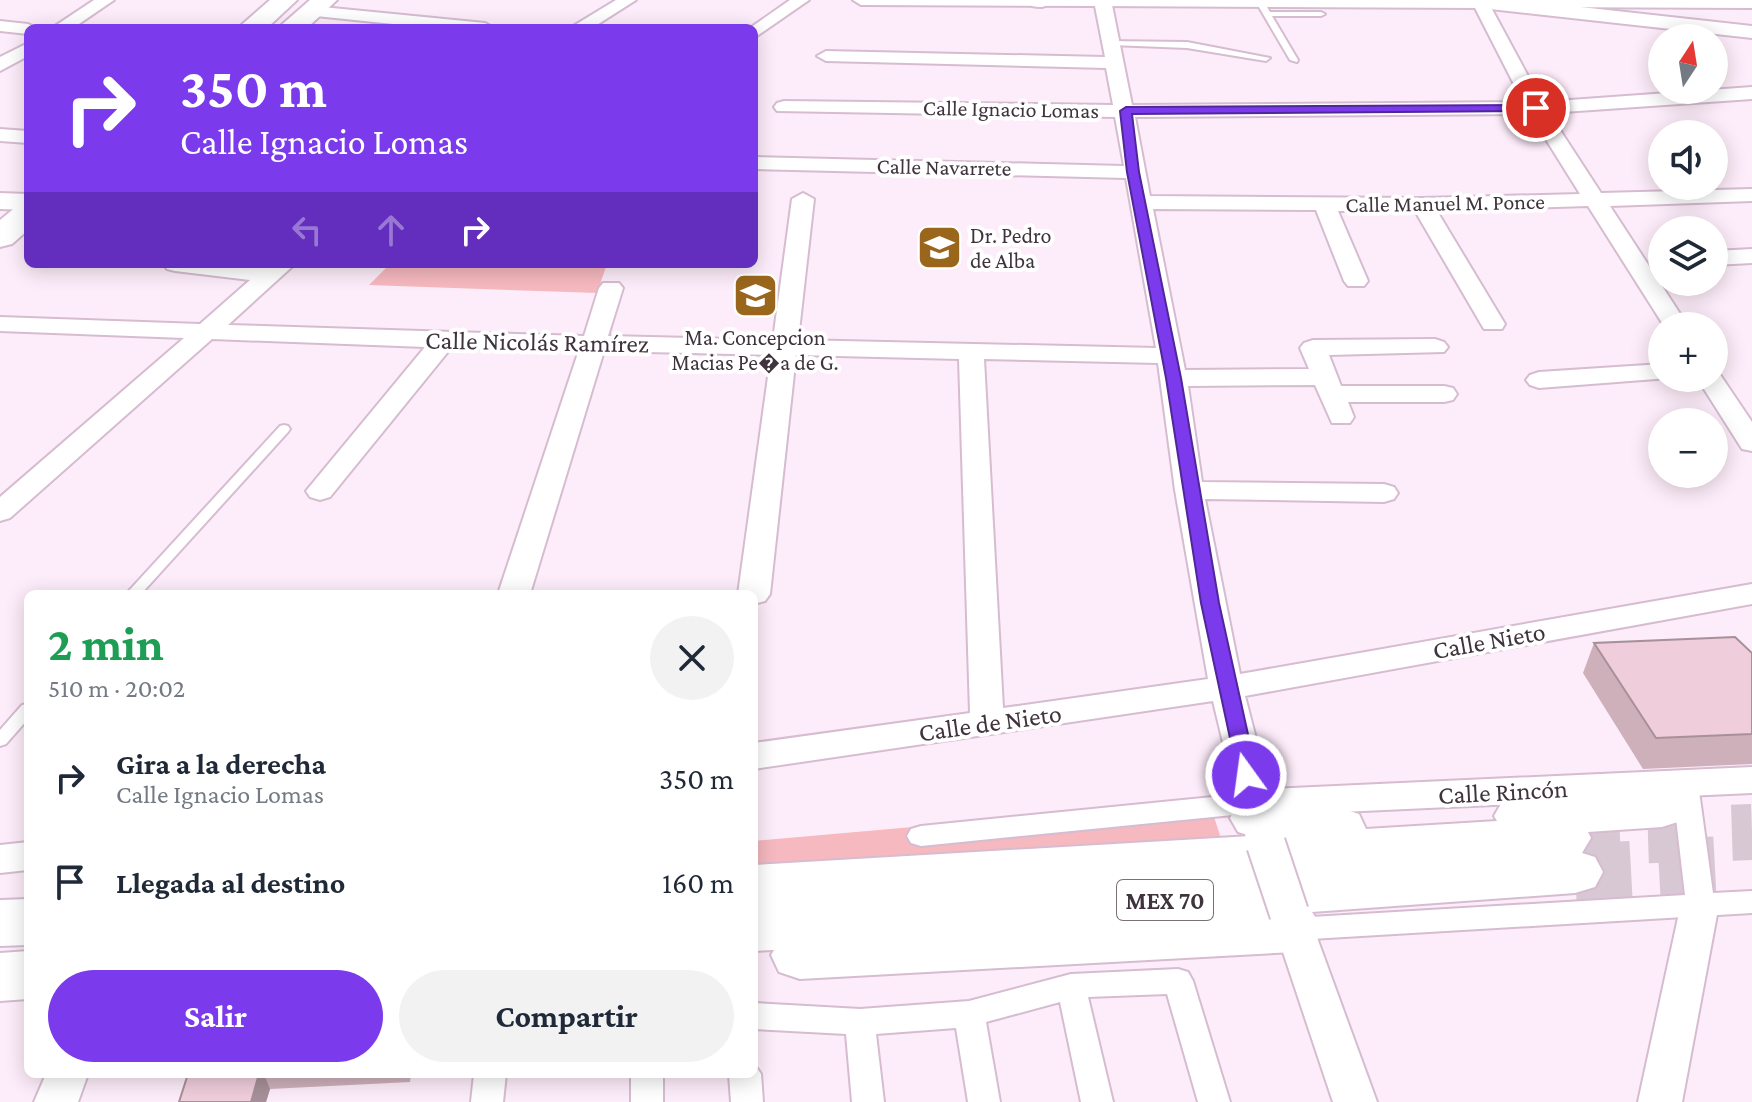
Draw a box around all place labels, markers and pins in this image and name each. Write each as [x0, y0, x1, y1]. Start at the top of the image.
pin [1502, 74, 1570, 142]
place label: Dr. Pedro de Alba [970, 223, 1051, 273]
school or university icon: Dr. Pedro de Alba [915, 224, 963, 272]
school or university icon: Ma. Concepcion Macias Pe�a de G. [731, 272, 779, 320]
place label: Ma. Concepcion Macias Pe�a de G. [671, 325, 839, 375]

